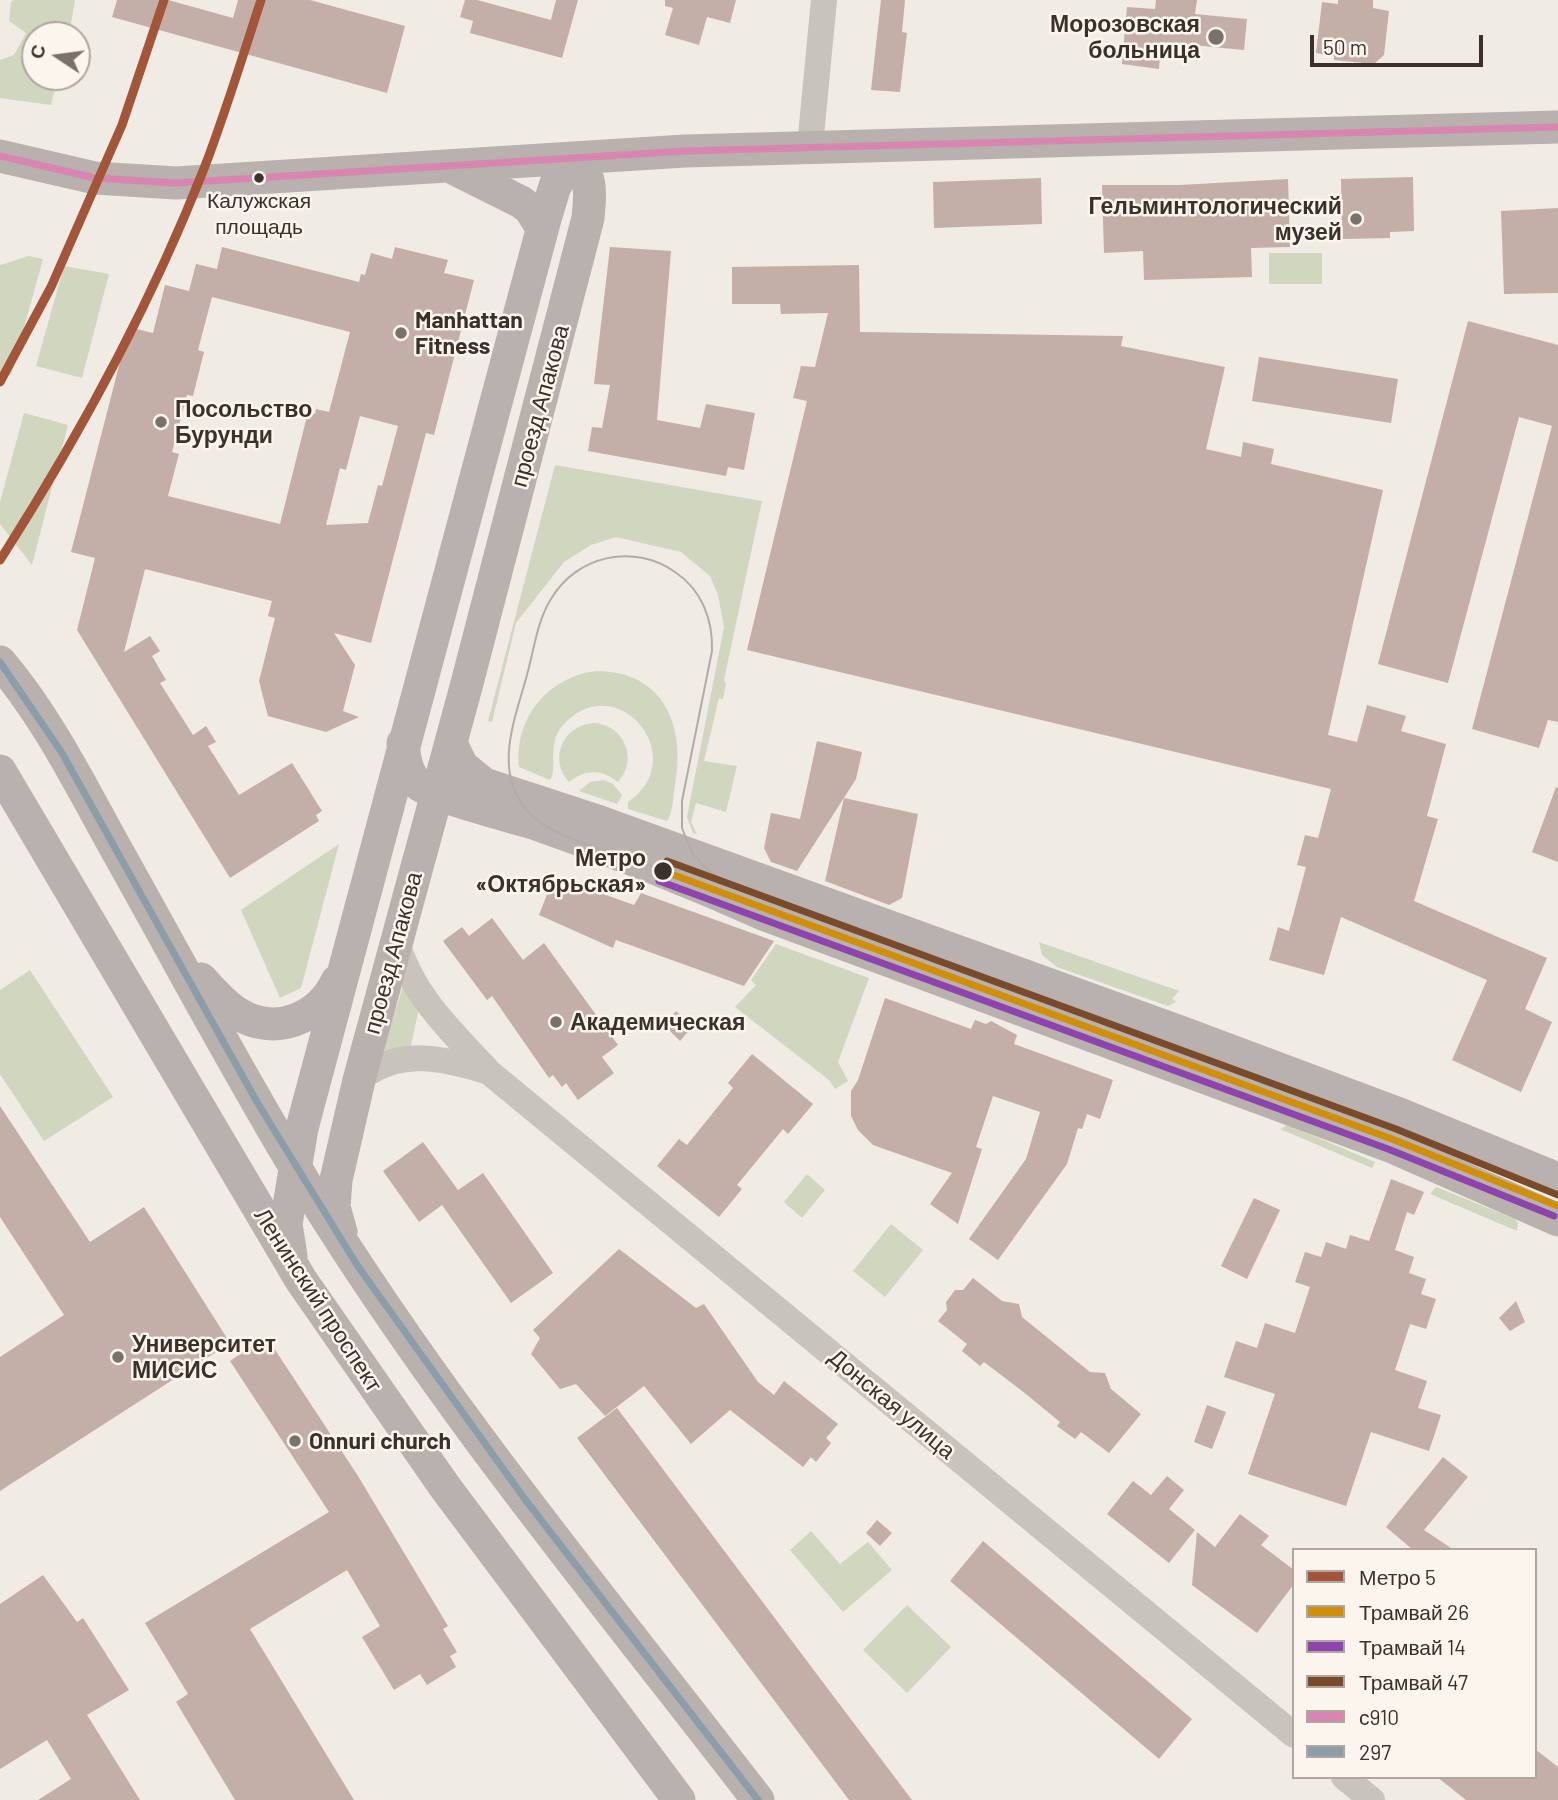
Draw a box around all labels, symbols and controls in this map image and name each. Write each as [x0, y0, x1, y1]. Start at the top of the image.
place label: Морозовская больница [1050, 10, 1200, 64]
north arrow [21, 21, 91, 91]
scale bar [1313, 21, 1486, 65]
marker: Морозовская больница [1206, 27, 1226, 47]
text: 50 m [1323, 34, 1367, 59]
text: С [24, 42, 50, 61]
marker: Калужская площадь [252, 171, 266, 185]
place label: Калужская площадь [207, 188, 311, 238]
place label: Гельминтологический музей [1089, 192, 1342, 246]
marker: Гельминтологический музей [1348, 211, 1364, 227]
place label: Manhattan Fitness [415, 306, 523, 360]
street label: проезд Апакова [505, 322, 575, 490]
marker: Manhattan Fitness [393, 325, 409, 341]
place label: Посольство Бурунди [175, 395, 312, 449]
marker: Посольство Бурунди [153, 414, 169, 430]
place label: Метро «Октябрьская» [476, 844, 646, 898]
marker: Метро «Октябрьская» [652, 860, 674, 882]
street label: проезд Апакова [358, 869, 428, 1037]
place label: Академическая [570, 1008, 746, 1036]
marker: Академическая [548, 1014, 564, 1030]
street label: Ленинский проспект [248, 1203, 388, 1397]
place label: Университет МИСИС [132, 1330, 276, 1384]
street label: Донская улица [823, 1343, 961, 1465]
marker: Университет МИСИС [110, 1349, 126, 1365]
place label: Onnuri church [309, 1427, 451, 1455]
marker: Onnuri church [287, 1433, 303, 1449]
legend [1292, 1548, 1537, 1779]
text: Метро 5 [1359, 1564, 1436, 1589]
text: Трамвай 26 [1359, 1599, 1469, 1624]
text: Трамвай 14 [1359, 1634, 1466, 1659]
text: Трамвай 47 [1359, 1669, 1468, 1694]
text: с910 [1359, 1704, 1399, 1729]
text: 297 [1359, 1739, 1391, 1764]

